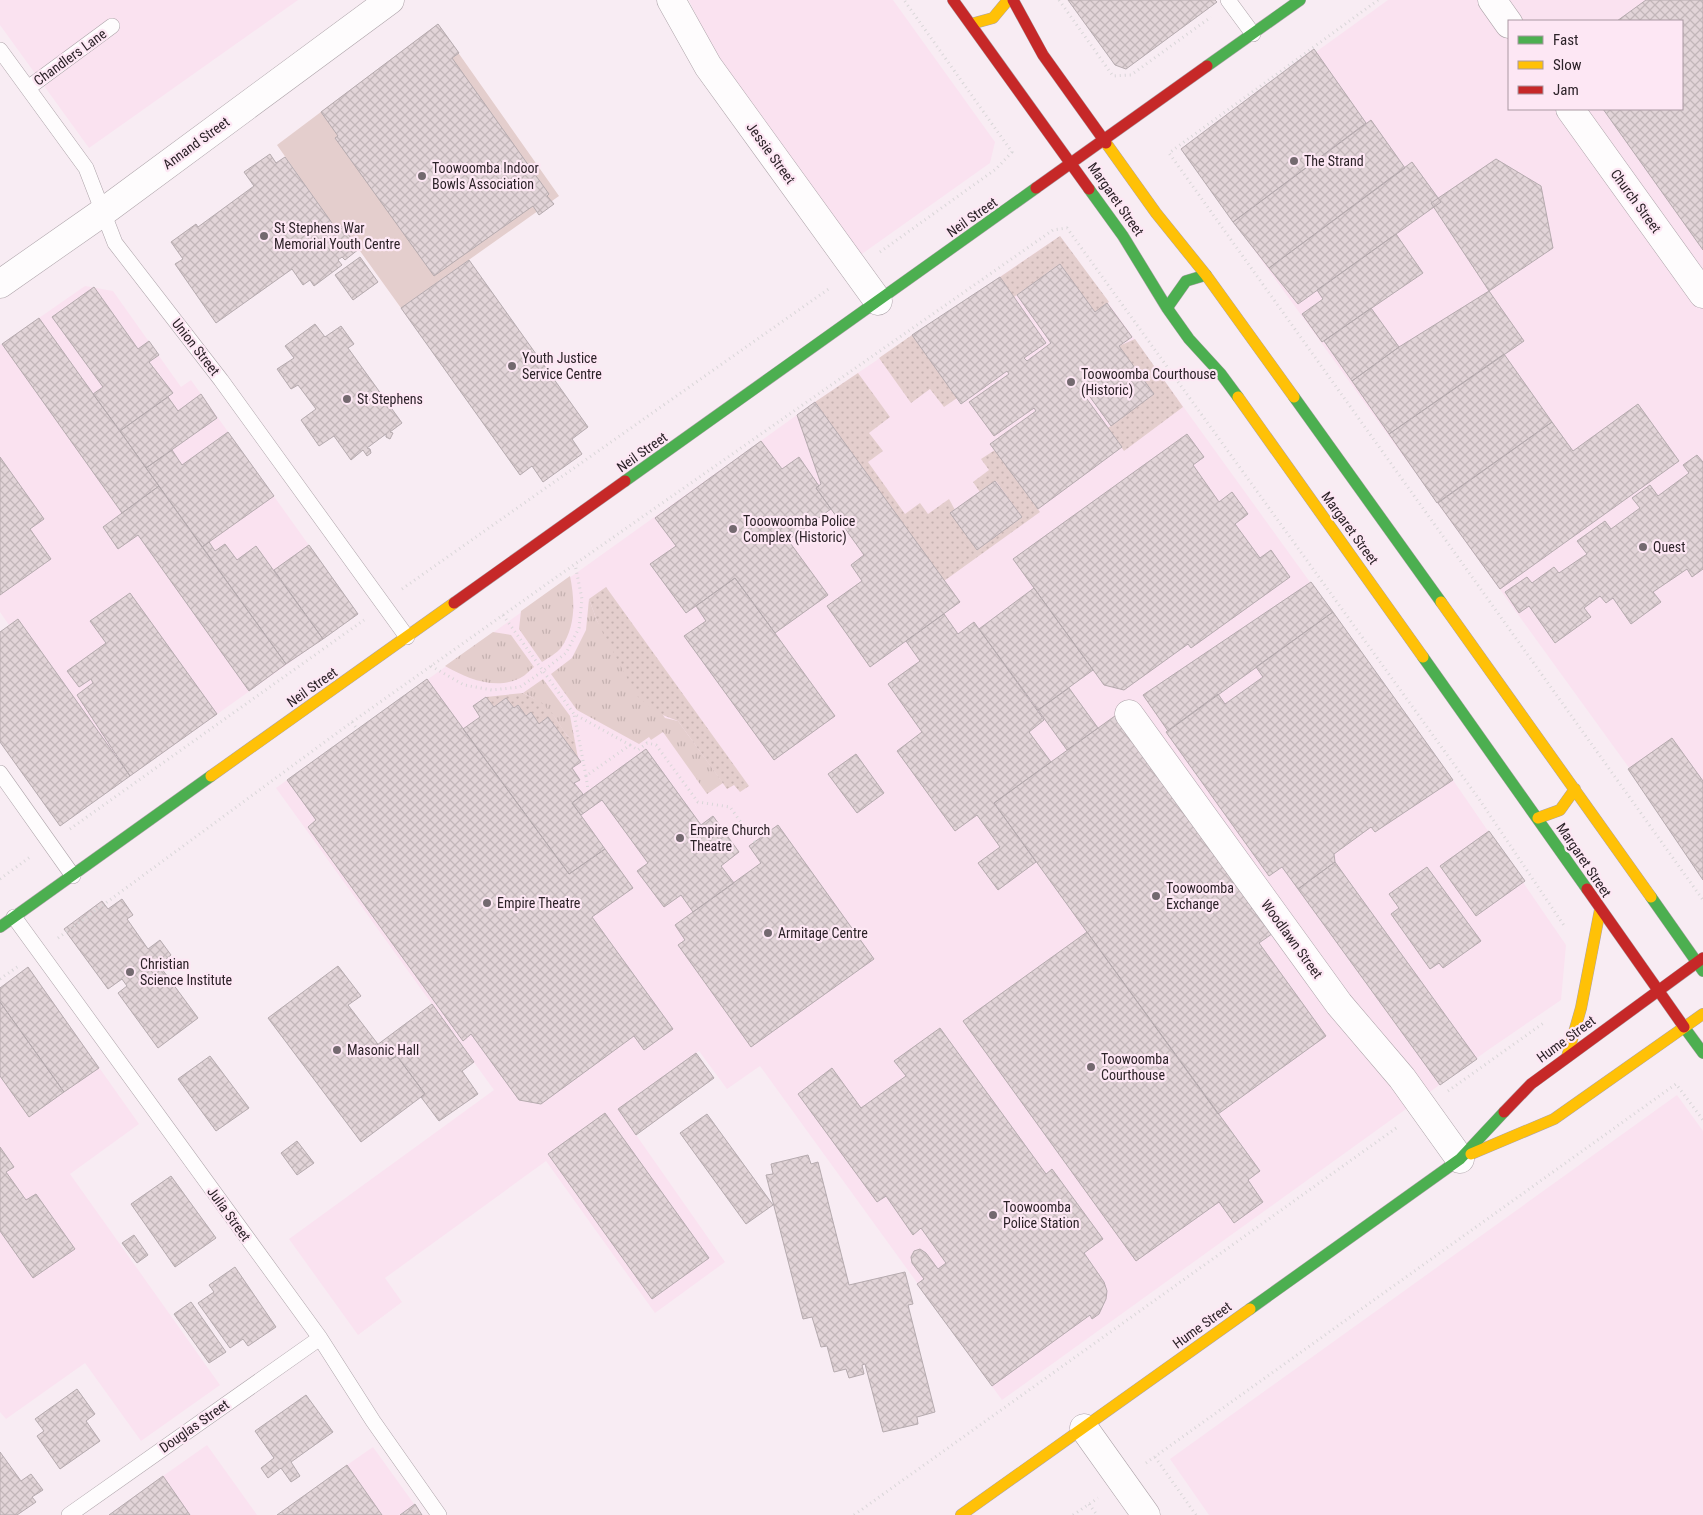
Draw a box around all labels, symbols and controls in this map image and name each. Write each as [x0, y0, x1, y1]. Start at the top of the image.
legend [1508, 20, 1683, 110]
street label: Chandlers Lane [31, 25, 110, 89]
text: Fast [1553, 31, 1578, 49]
text: Slow [1553, 56, 1582, 74]
text: Jam [1553, 81, 1579, 99]
street label: Annand Street [160, 114, 232, 172]
street label: Jessie Street [743, 119, 799, 187]
place label: The Strand [1304, 153, 1364, 169]
marker: The Strand [1288, 155, 1300, 167]
street label: Margaret Street [1085, 159, 1147, 239]
place label: Toowoomba Indoor Bowls Association [432, 160, 539, 192]
street label: Church Street [1608, 166, 1664, 236]
marker: Toowoomba Indoor Bowls Association [416, 170, 428, 182]
street label: Neil Street [944, 194, 1000, 240]
place label: St Stephens War Memorial Youth Centre [274, 220, 401, 252]
marker: St Stephens War Memorial Youth Centre [258, 230, 270, 242]
street label: Union Street [169, 315, 223, 379]
place label: Youth Justice Service Centre [522, 350, 602, 382]
marker: Youth Justice Service Centre [506, 360, 518, 372]
place label: Toowoomba Courthouse (Historic) [1081, 366, 1217, 399]
marker: Toowoomba Courthouse (Historic) [1065, 376, 1077, 388]
place label: St Stephens [357, 391, 423, 407]
marker: St Stephens [341, 393, 353, 405]
street label: Neil Street [614, 429, 670, 475]
street label: Margaret Street [1318, 489, 1382, 567]
place label: Tooowoomba Police Complex (Historic) [743, 513, 856, 546]
marker: Tooowoomba Police Complex (Historic) [727, 523, 739, 535]
place label: Quest [1653, 539, 1685, 555]
marker: Quest [1637, 541, 1649, 553]
street label: Neil Street [284, 664, 340, 710]
street label: Margaret Street [1553, 820, 1615, 900]
place label: Empire Church Theatre [690, 822, 770, 854]
marker: Empire Church Theatre [674, 832, 686, 844]
place label: Toowoomba Exchange [1166, 880, 1234, 912]
marker: Toowoomba Exchange [1150, 890, 1162, 902]
place label: Empire Theatre [497, 895, 581, 911]
marker: Empire Theatre [481, 897, 493, 909]
street label: Woodlawn Street [1258, 897, 1326, 981]
place label: Armitage Centre [778, 925, 868, 941]
marker: Armitage Centre [762, 927, 774, 939]
place label: Christian Science Institute [140, 956, 233, 988]
marker: Christian Science Institute [124, 966, 136, 978]
street label: Hume Street [1534, 1012, 1598, 1066]
place label: Masonic Hall [347, 1042, 419, 1058]
marker: Masonic Hall [331, 1044, 343, 1056]
place label: Toowoomba Courthouse [1101, 1051, 1169, 1083]
marker: Toowoomba Courthouse [1085, 1061, 1097, 1073]
street label: Julia Street [204, 1184, 254, 1244]
place label: Toowoomba Police Station [1003, 1199, 1080, 1231]
marker: Toowoomba Police Station [987, 1209, 999, 1221]
street label: Hume Street [1170, 1298, 1234, 1352]
street label: Douglas Street [156, 1396, 232, 1456]

